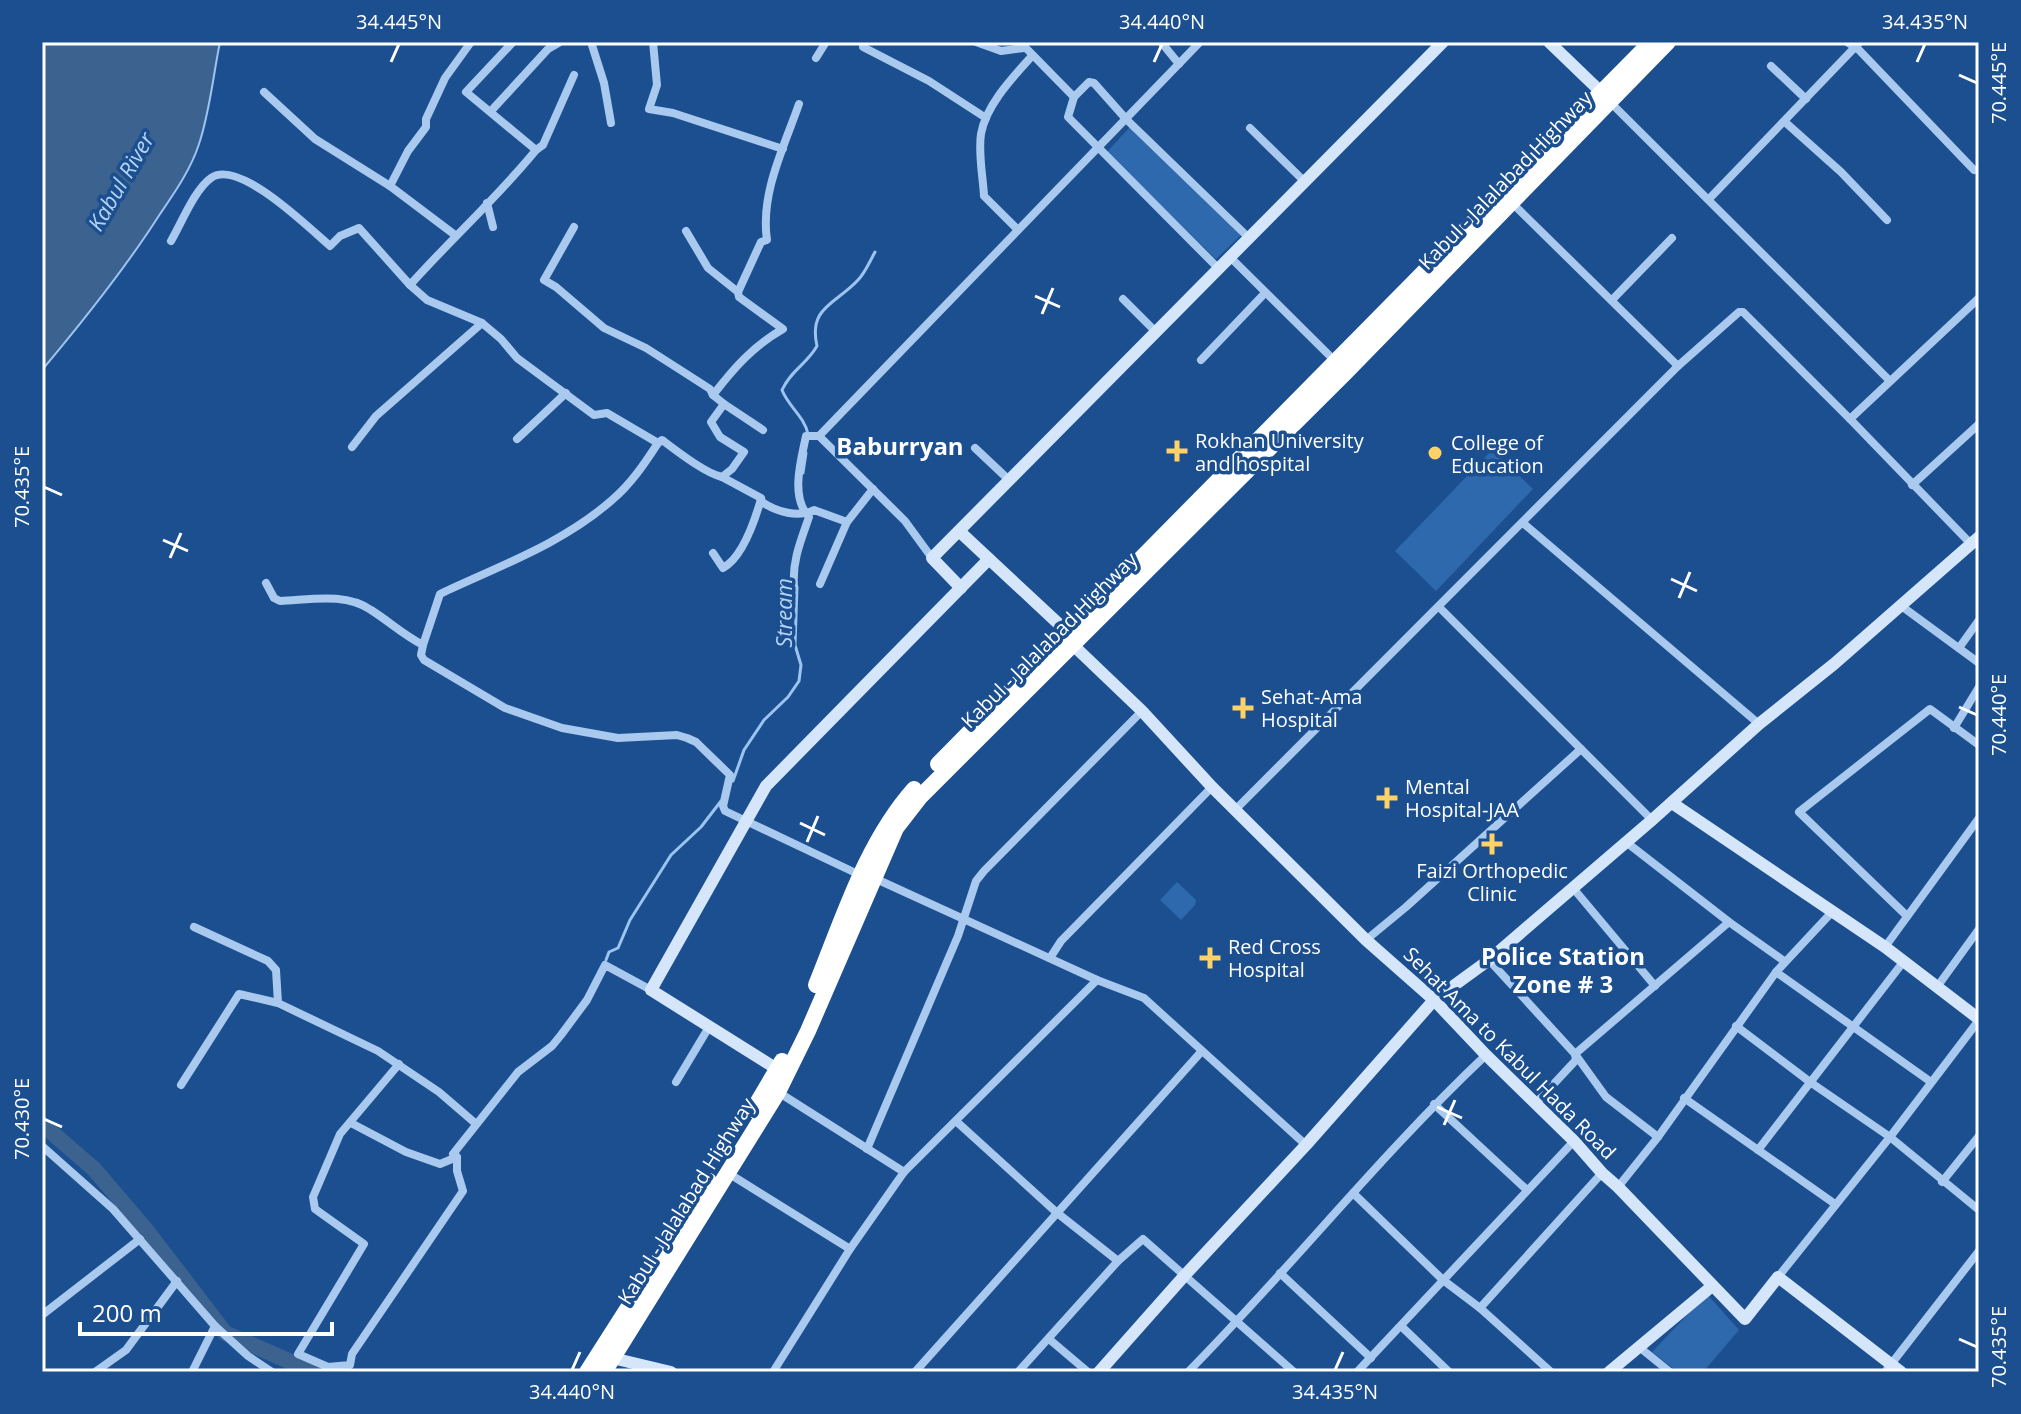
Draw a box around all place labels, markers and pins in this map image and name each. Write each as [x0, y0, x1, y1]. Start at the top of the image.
place label: Rokhan University and hospital [1195, 427, 1365, 477]
place label: College of Education [1451, 429, 1544, 479]
marker: Rokhan University and hospital [1166, 440, 1188, 462]
marker: College of Education [1426, 444, 1444, 462]
place label: Sehat-Ama Hospital [1261, 683, 1362, 733]
marker: Sehat-Ama Hospital [1232, 697, 1254, 719]
place label: Mental Hospital-JAA [1405, 773, 1519, 823]
marker: Mental Hospital-JAA [1376, 787, 1398, 809]
marker: Faizi Orthopedic Clinic [1481, 833, 1503, 855]
place label: Faizi Orthopedic Clinic [1416, 857, 1568, 907]
place label: Red Cross Hospital [1228, 933, 1321, 983]
marker: Red Cross Hospital [1199, 947, 1221, 969]

